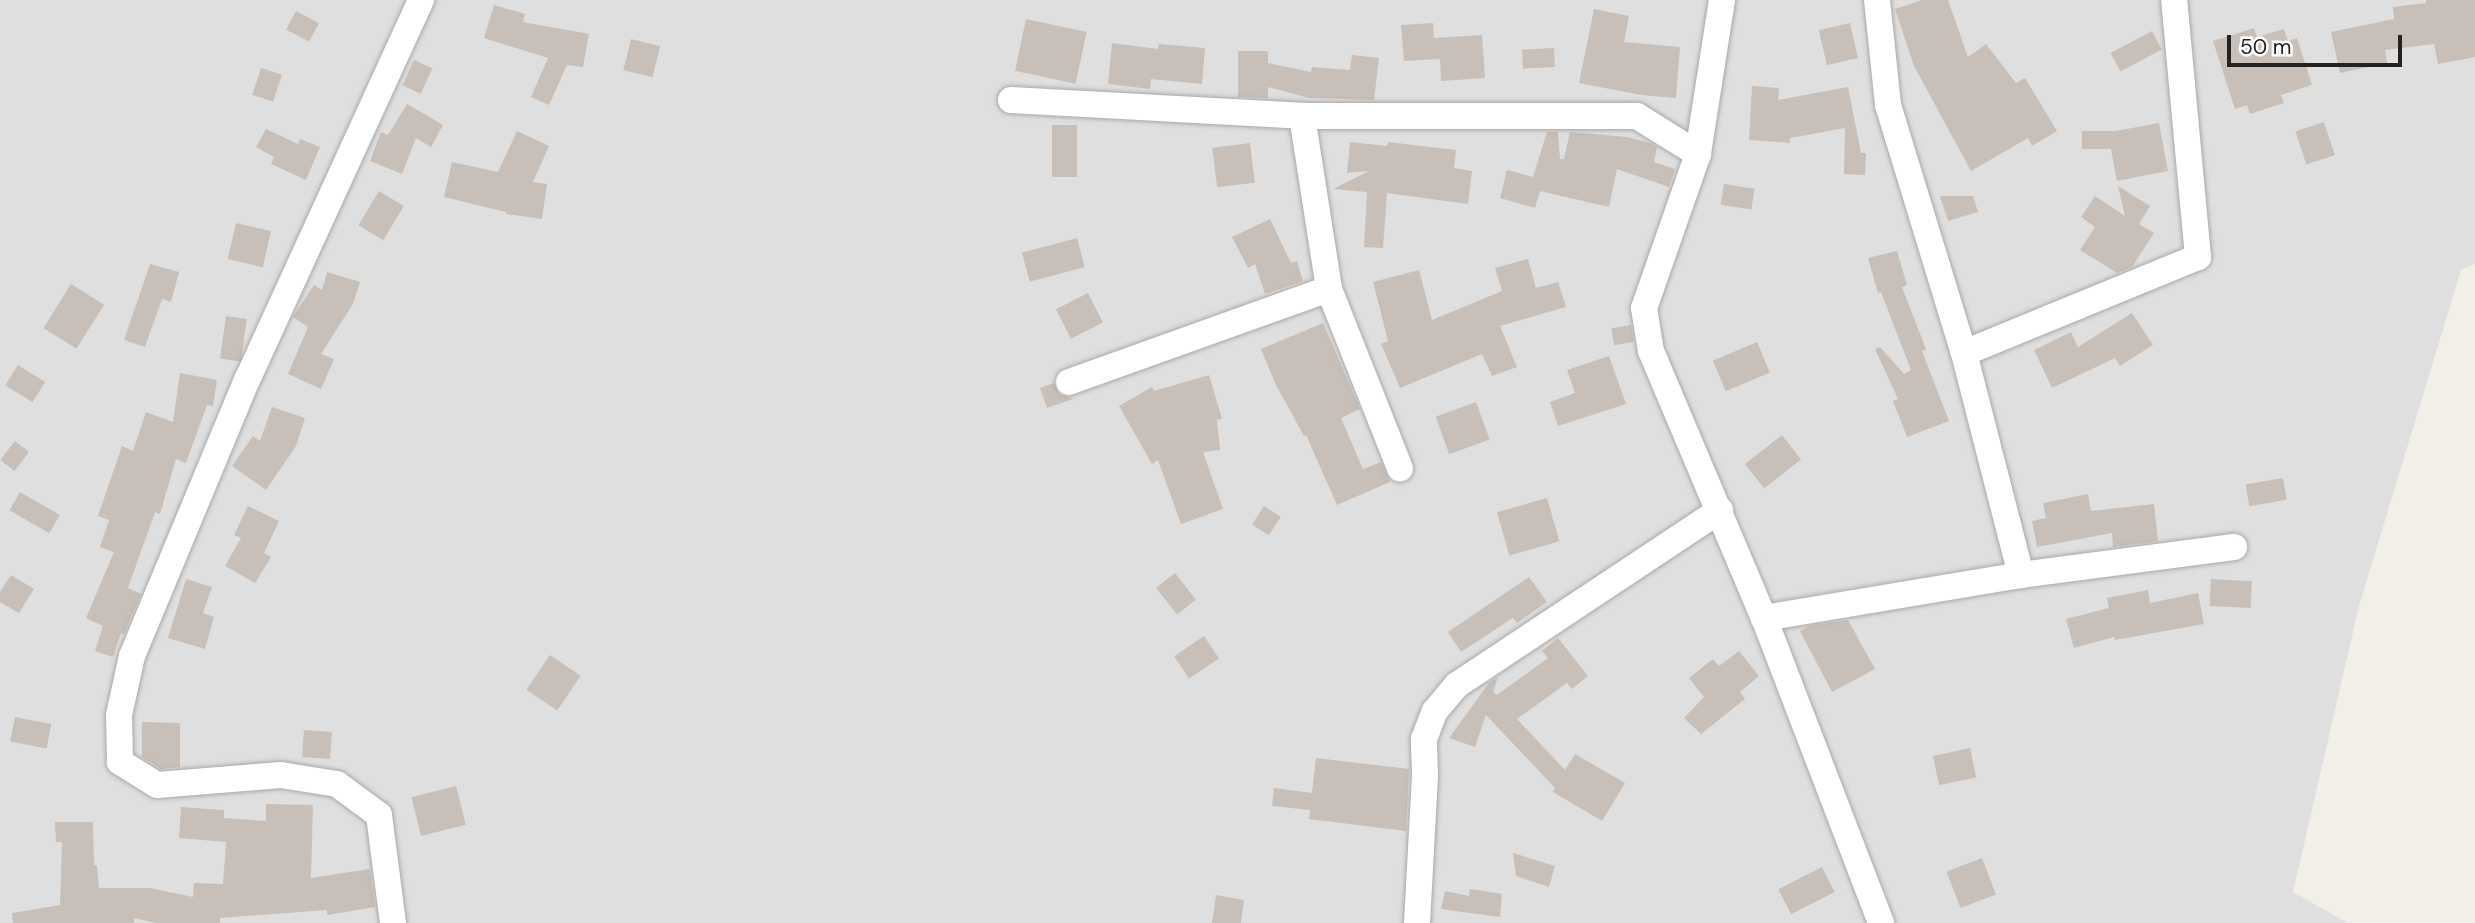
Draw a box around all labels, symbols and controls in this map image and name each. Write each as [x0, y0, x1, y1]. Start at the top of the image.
scale bar [2230, 21, 2405, 65]
text: 50 m [2240, 33, 2291, 61]

